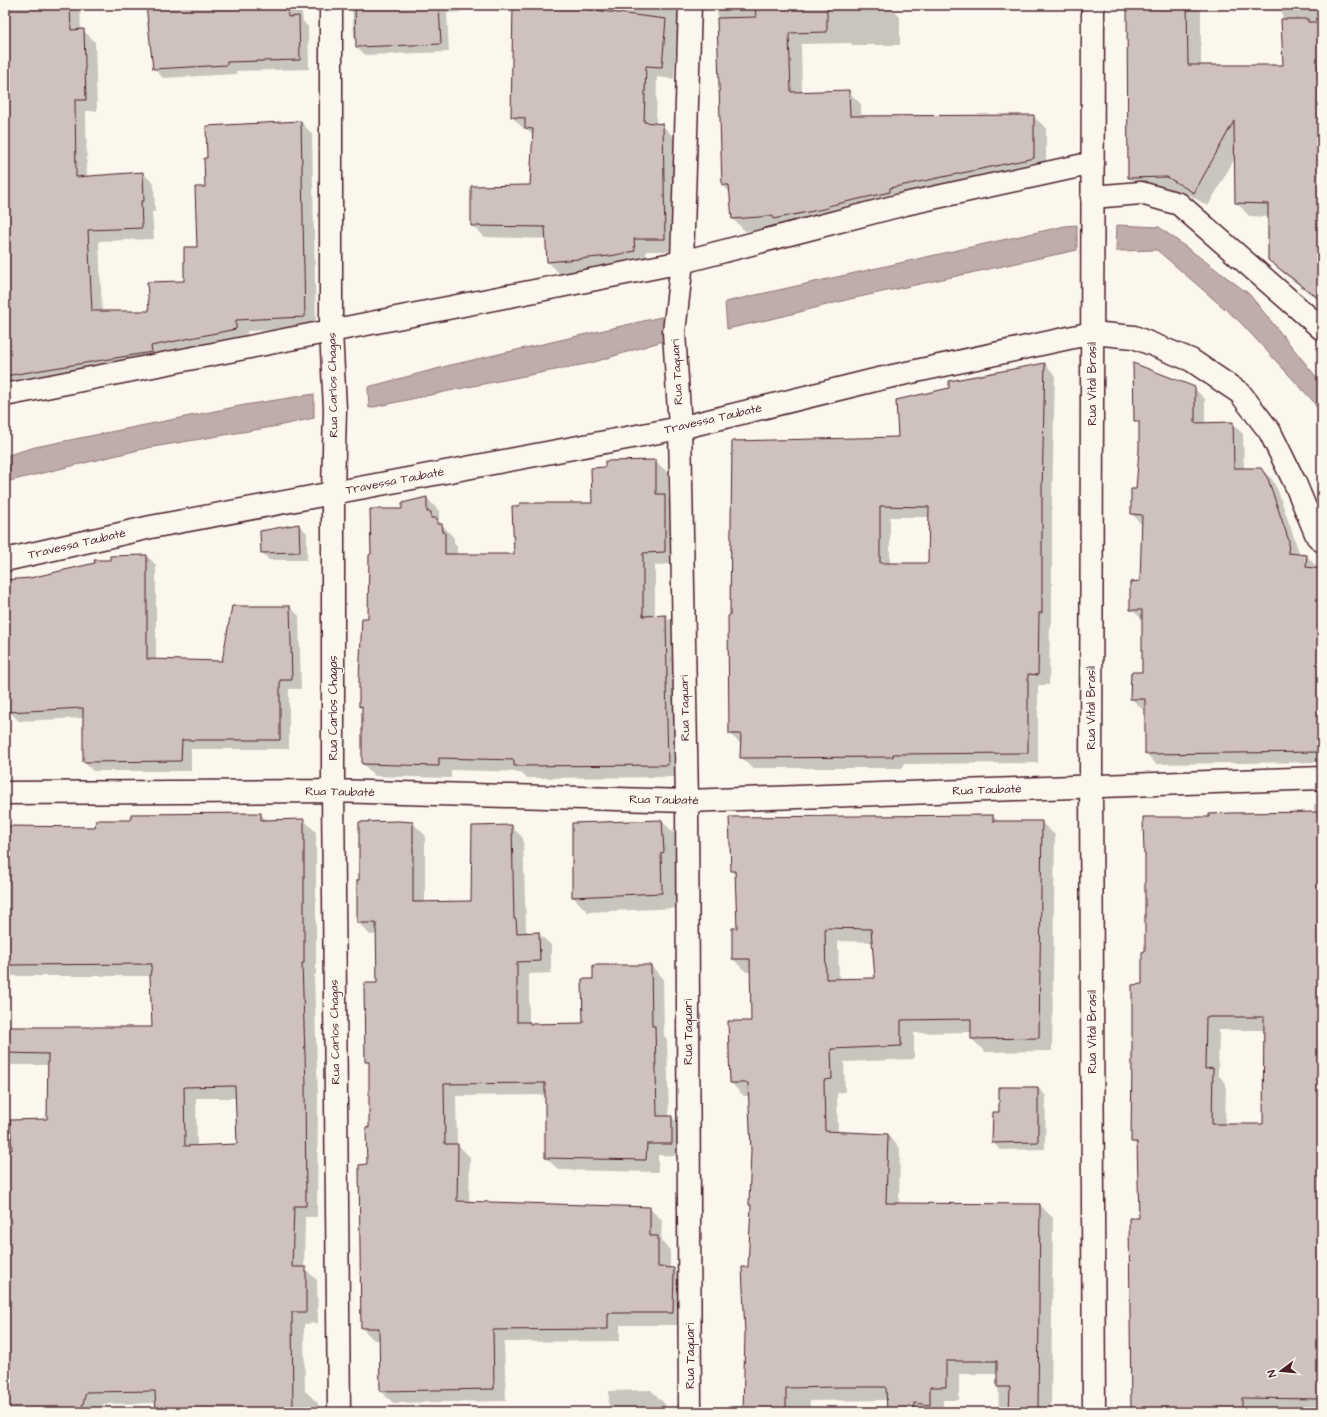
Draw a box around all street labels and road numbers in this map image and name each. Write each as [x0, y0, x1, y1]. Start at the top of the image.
street label: Rua Carlos Chagas [324, 332, 343, 438]
street label: Rua Taquari [667, 338, 687, 405]
street label: Rua Vital Brasil [1084, 342, 1101, 426]
street label: Travessa Taubaté [662, 399, 764, 439]
street label: Travessa Taubaté [344, 463, 446, 499]
street label: Travessa Taubaté [26, 524, 128, 564]
street label: Rua Carlos Chagas [325, 655, 343, 761]
street label: Rua Vital Brasil [1083, 666, 1100, 750]
street label: Rua Taquari [676, 675, 694, 741]
street label: Rua Taubaté [952, 780, 1022, 800]
street label: Rua Taubaté [305, 783, 375, 801]
street label: Rua Taubaté [629, 791, 699, 809]
street label: Rua Carlos Chagas [326, 979, 345, 1085]
street label: Rua Vital Brasil [1084, 990, 1101, 1074]
street label: Rua Taquari [680, 999, 697, 1065]
street label: Rua Taquari [682, 1323, 699, 1389]

